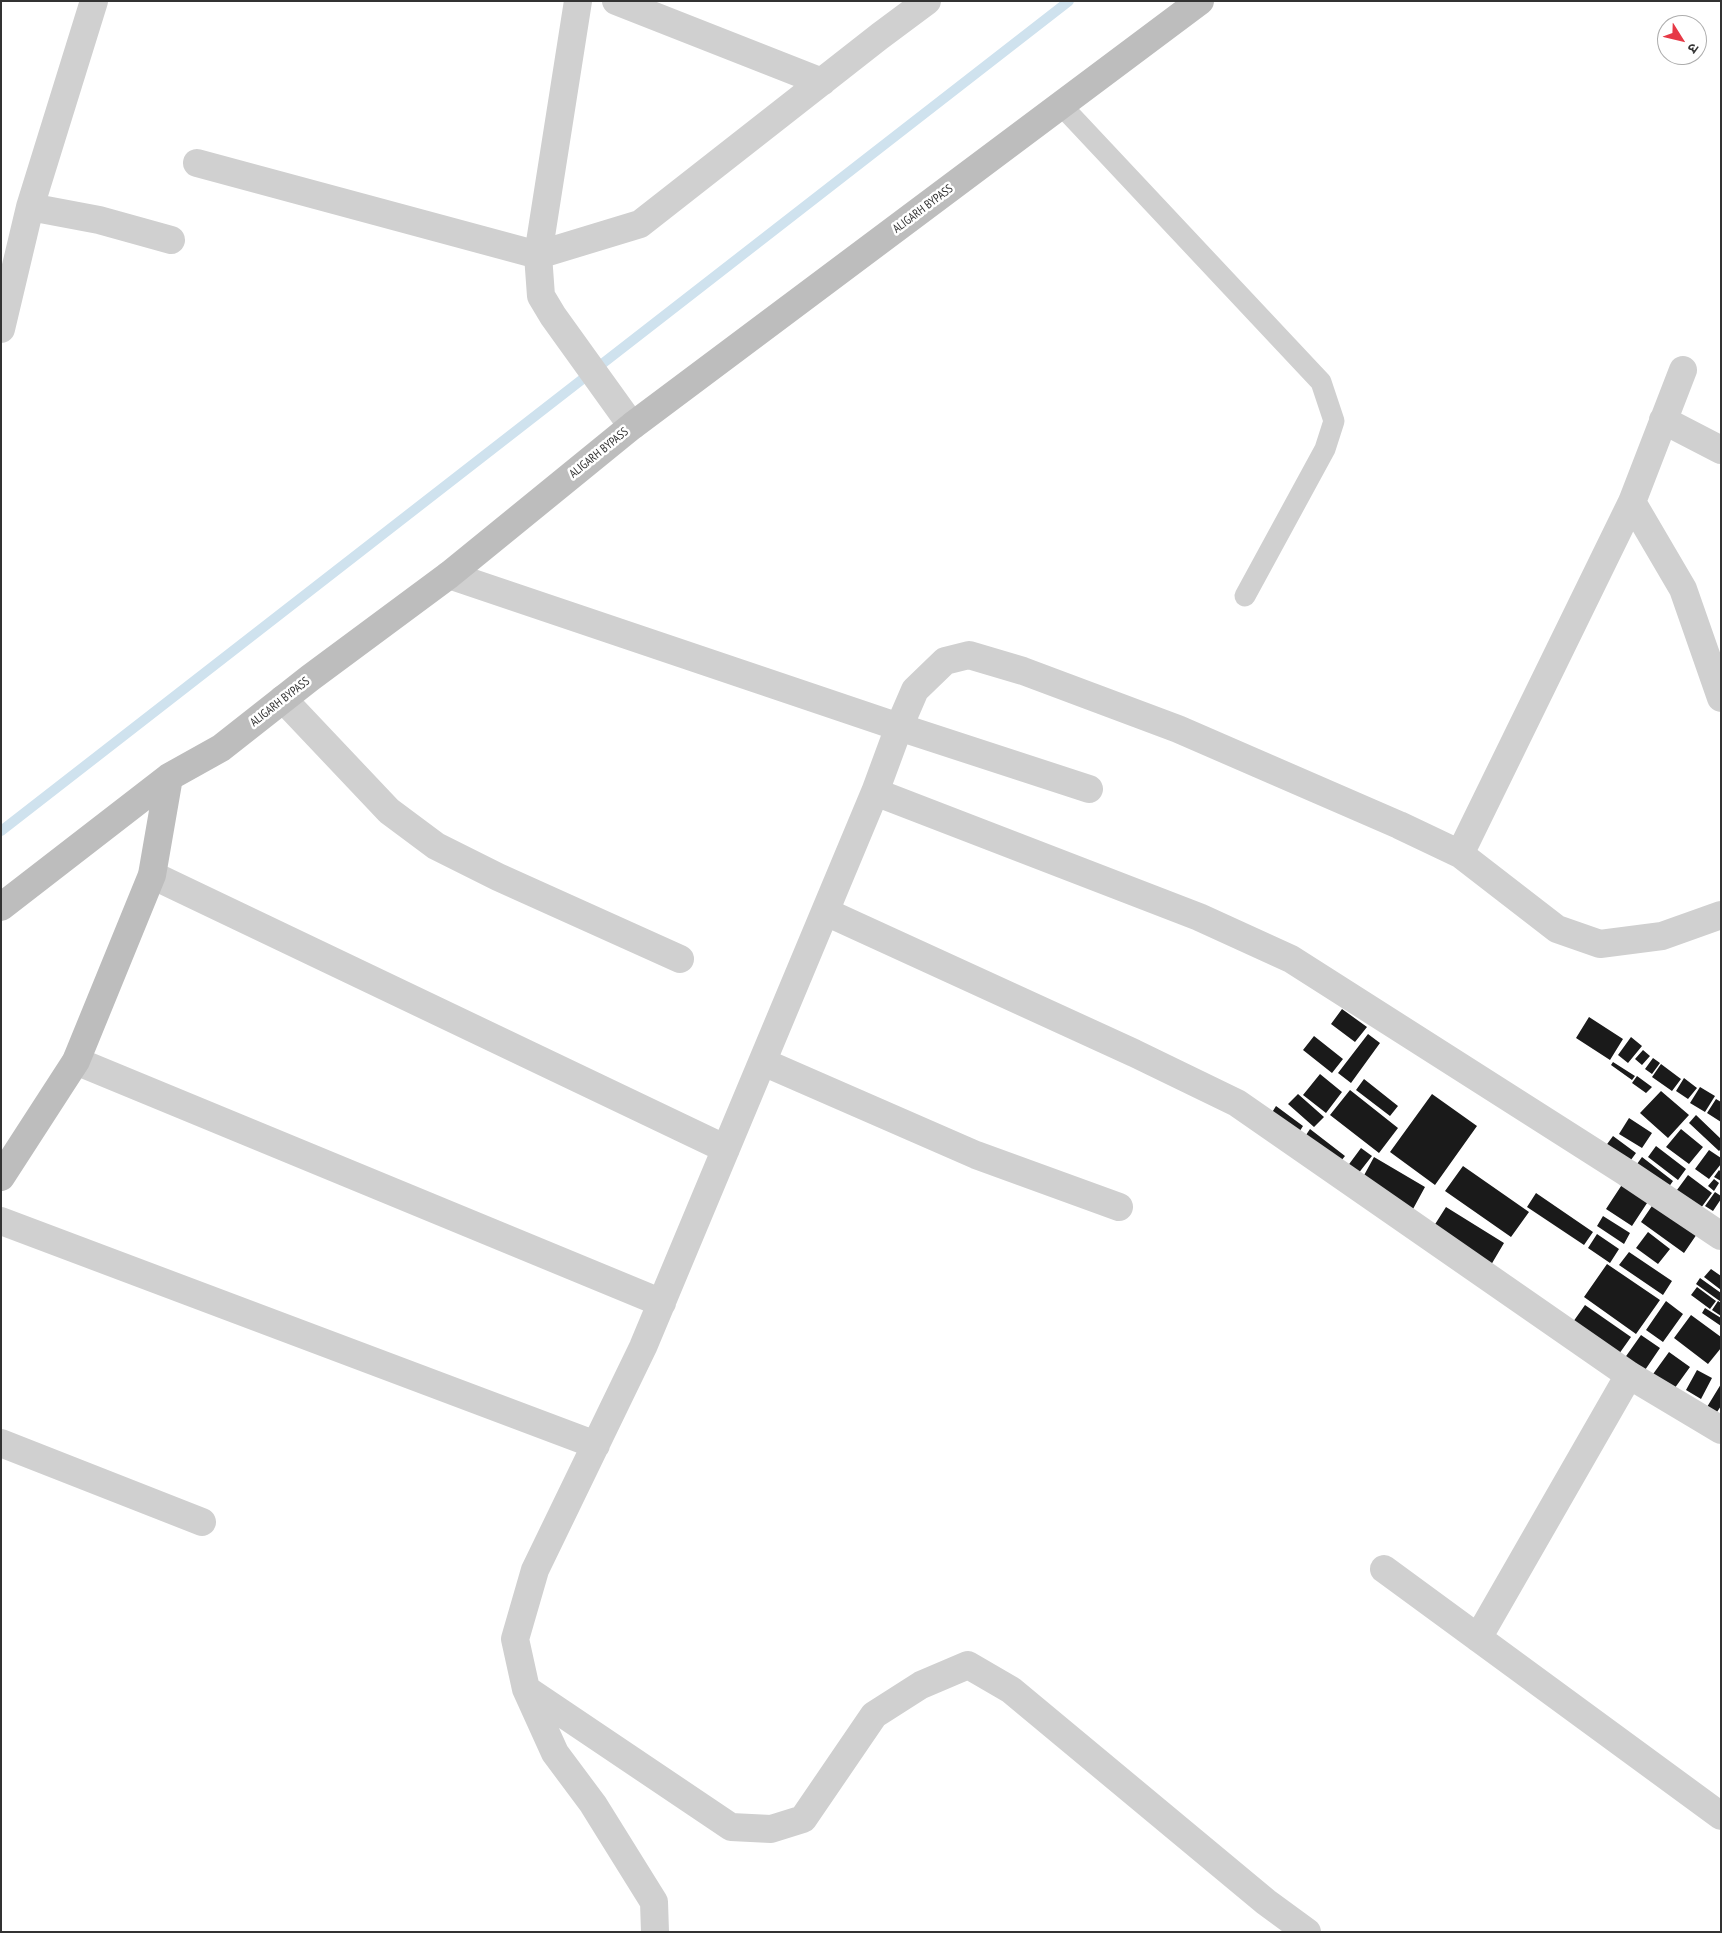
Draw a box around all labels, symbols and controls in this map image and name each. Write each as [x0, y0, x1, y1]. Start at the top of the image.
north arrow [1657, 15, 1707, 65]
text: उ [1684, 40, 1703, 57]
street label: ALIGARH BYPASS [890, 182, 956, 236]
street label: ALIGARH BYPASS [567, 425, 631, 481]
street label: ALIGARH BYPASS [247, 674, 313, 730]

